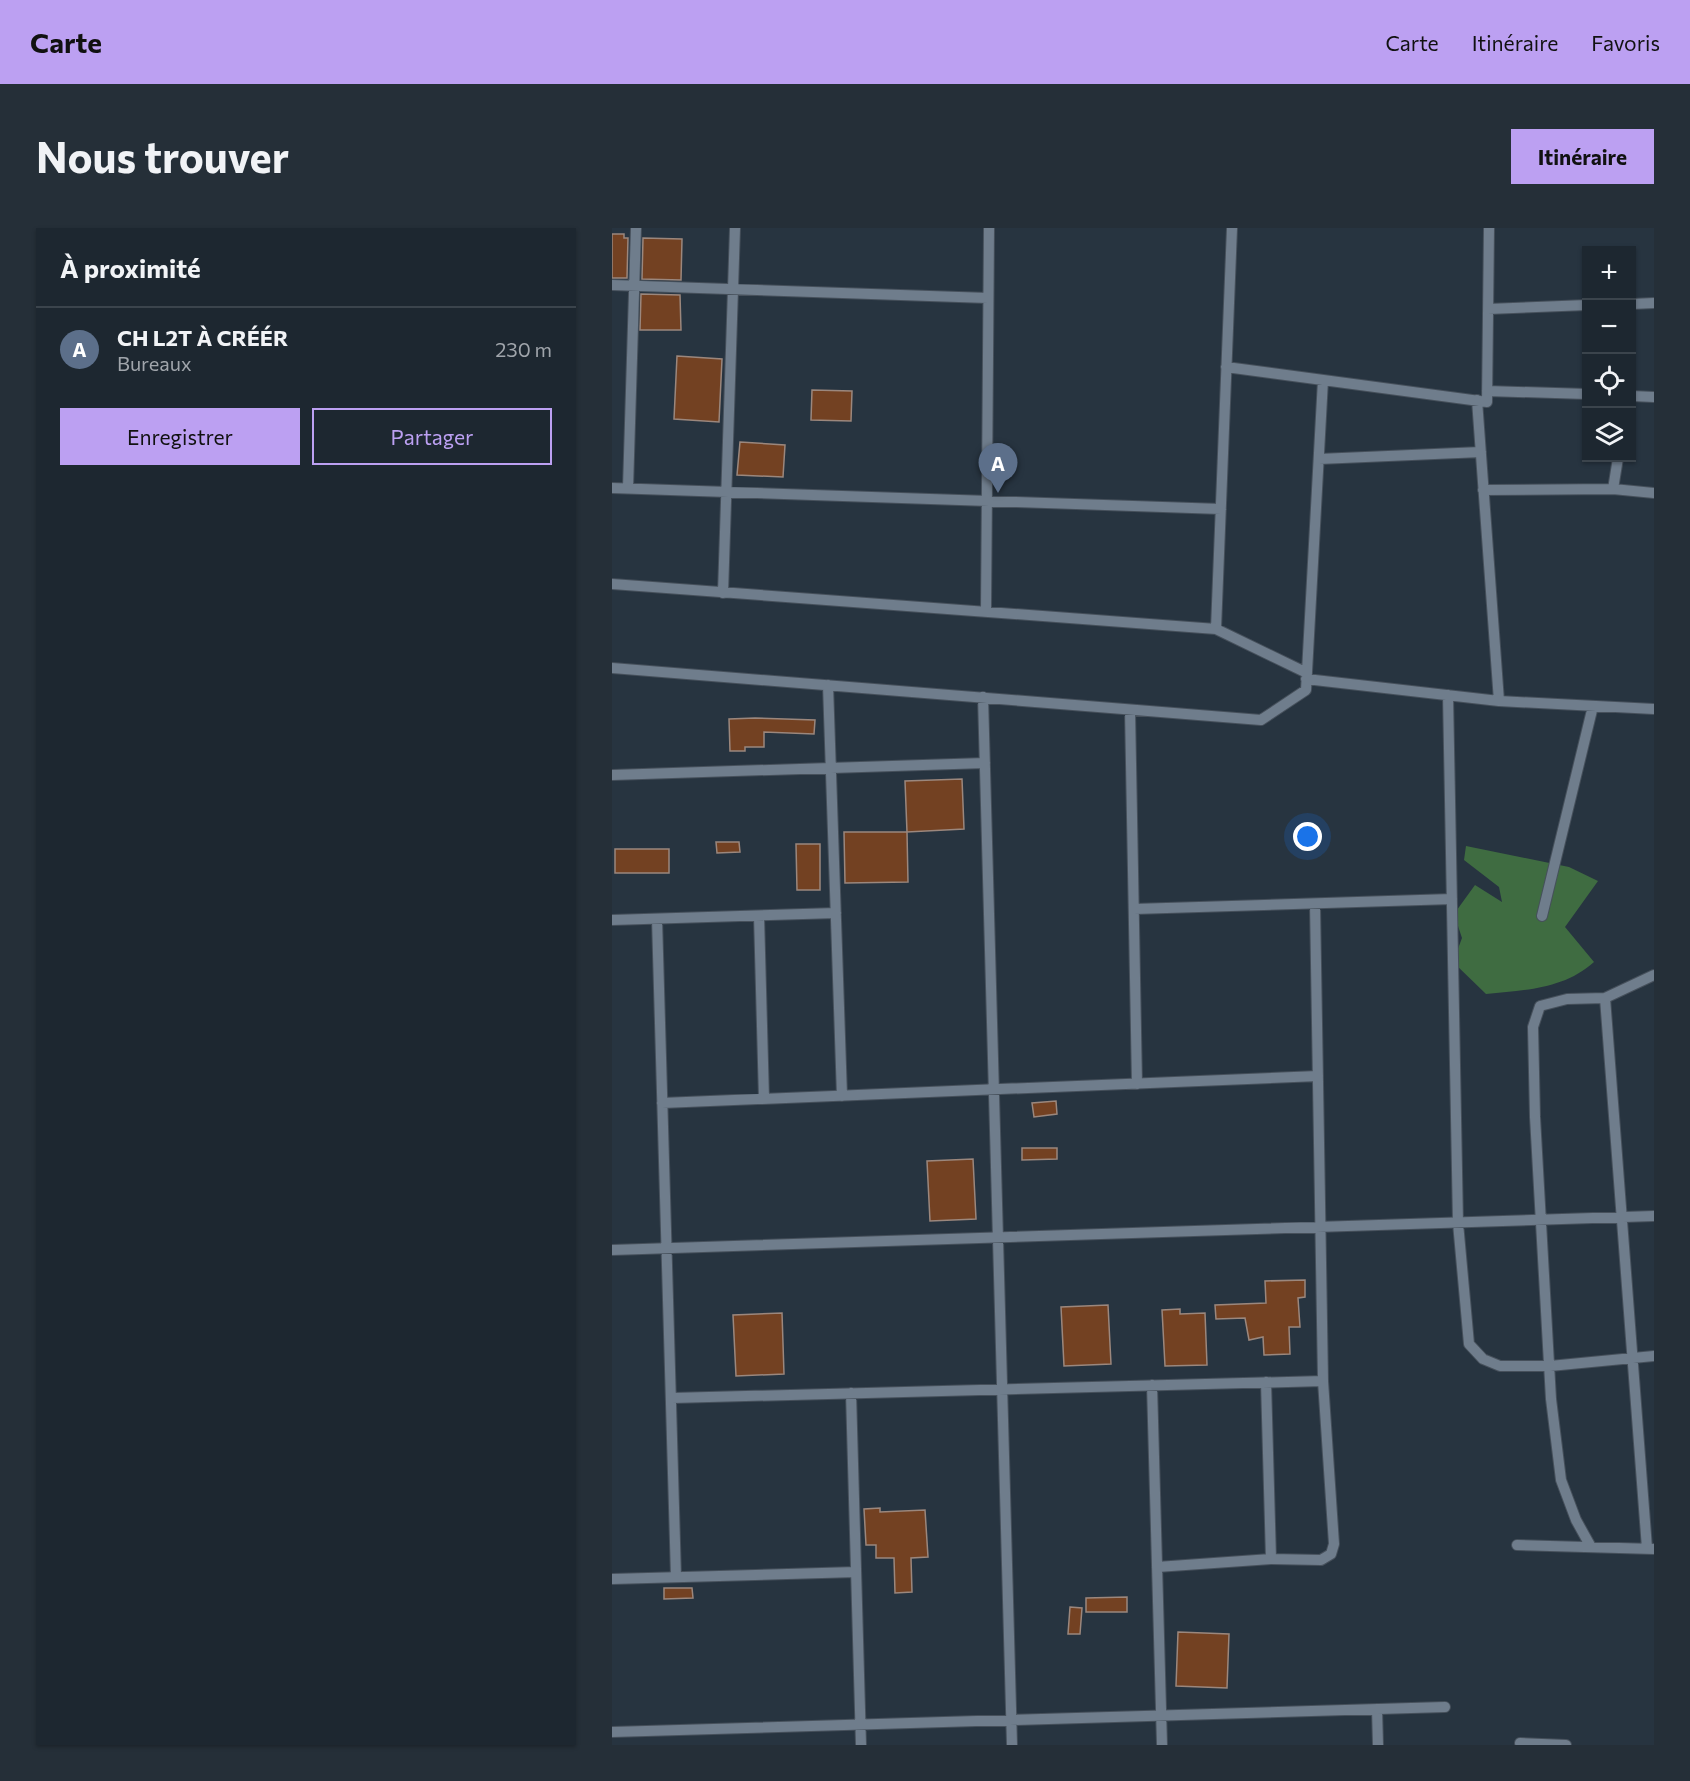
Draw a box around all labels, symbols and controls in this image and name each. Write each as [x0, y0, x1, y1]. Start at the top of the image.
text: Carte [30, 25, 102, 59]
text: Carte [1385, 30, 1439, 55]
text: Itinéraire [1472, 30, 1558, 55]
text: Favoris [1591, 30, 1660, 55]
button: Itinéraire [1511, 129, 1654, 184]
text: Nous trouver [36, 130, 289, 182]
map controls [1582, 246, 1636, 462]
button: + [1582, 246, 1636, 300]
text: À proximité [60, 252, 201, 283]
button: − [1582, 300, 1636, 354]
text: CH L2T À CRÉÉR [117, 324, 288, 351]
text: A [72, 337, 87, 361]
text: 230 m [495, 337, 552, 361]
text: Bureaux [117, 351, 192, 375]
button: locate [1582, 354, 1636, 408]
button: Enregistrer [60, 408, 300, 465]
button: Partager [312, 408, 552, 465]
button: layers [1582, 408, 1636, 462]
pin: A [978, 444, 1018, 493]
your location [1293, 822, 1322, 851]

